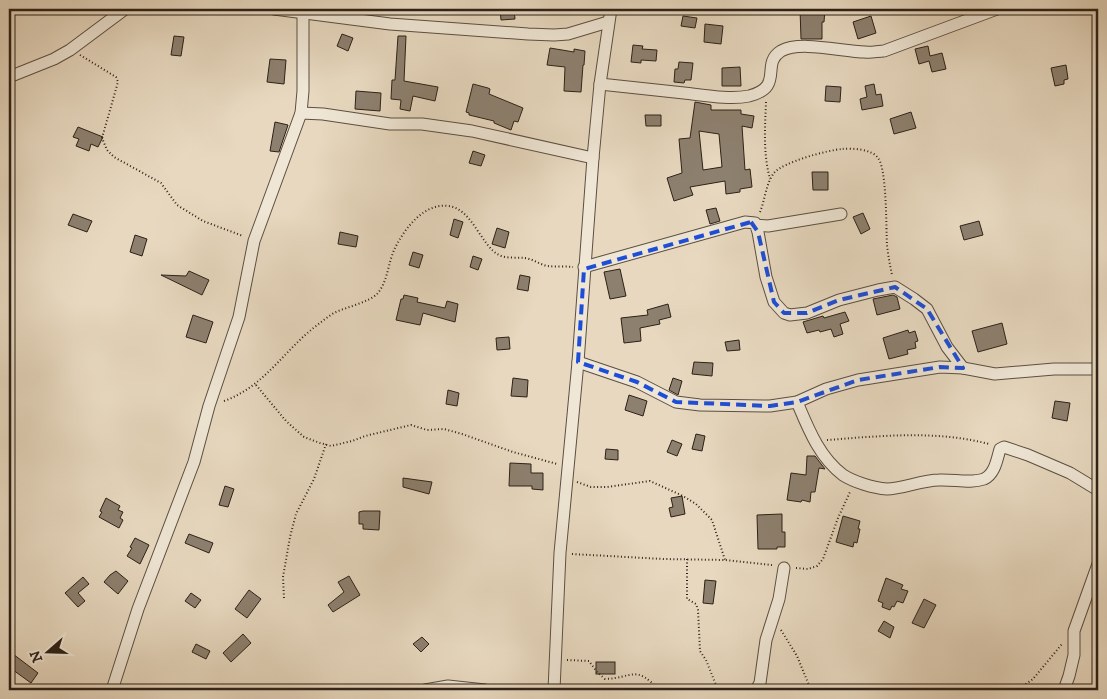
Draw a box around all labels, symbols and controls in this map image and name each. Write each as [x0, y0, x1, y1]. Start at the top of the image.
north arrow [22, 626, 72, 676]
text: N [26, 647, 47, 665]

